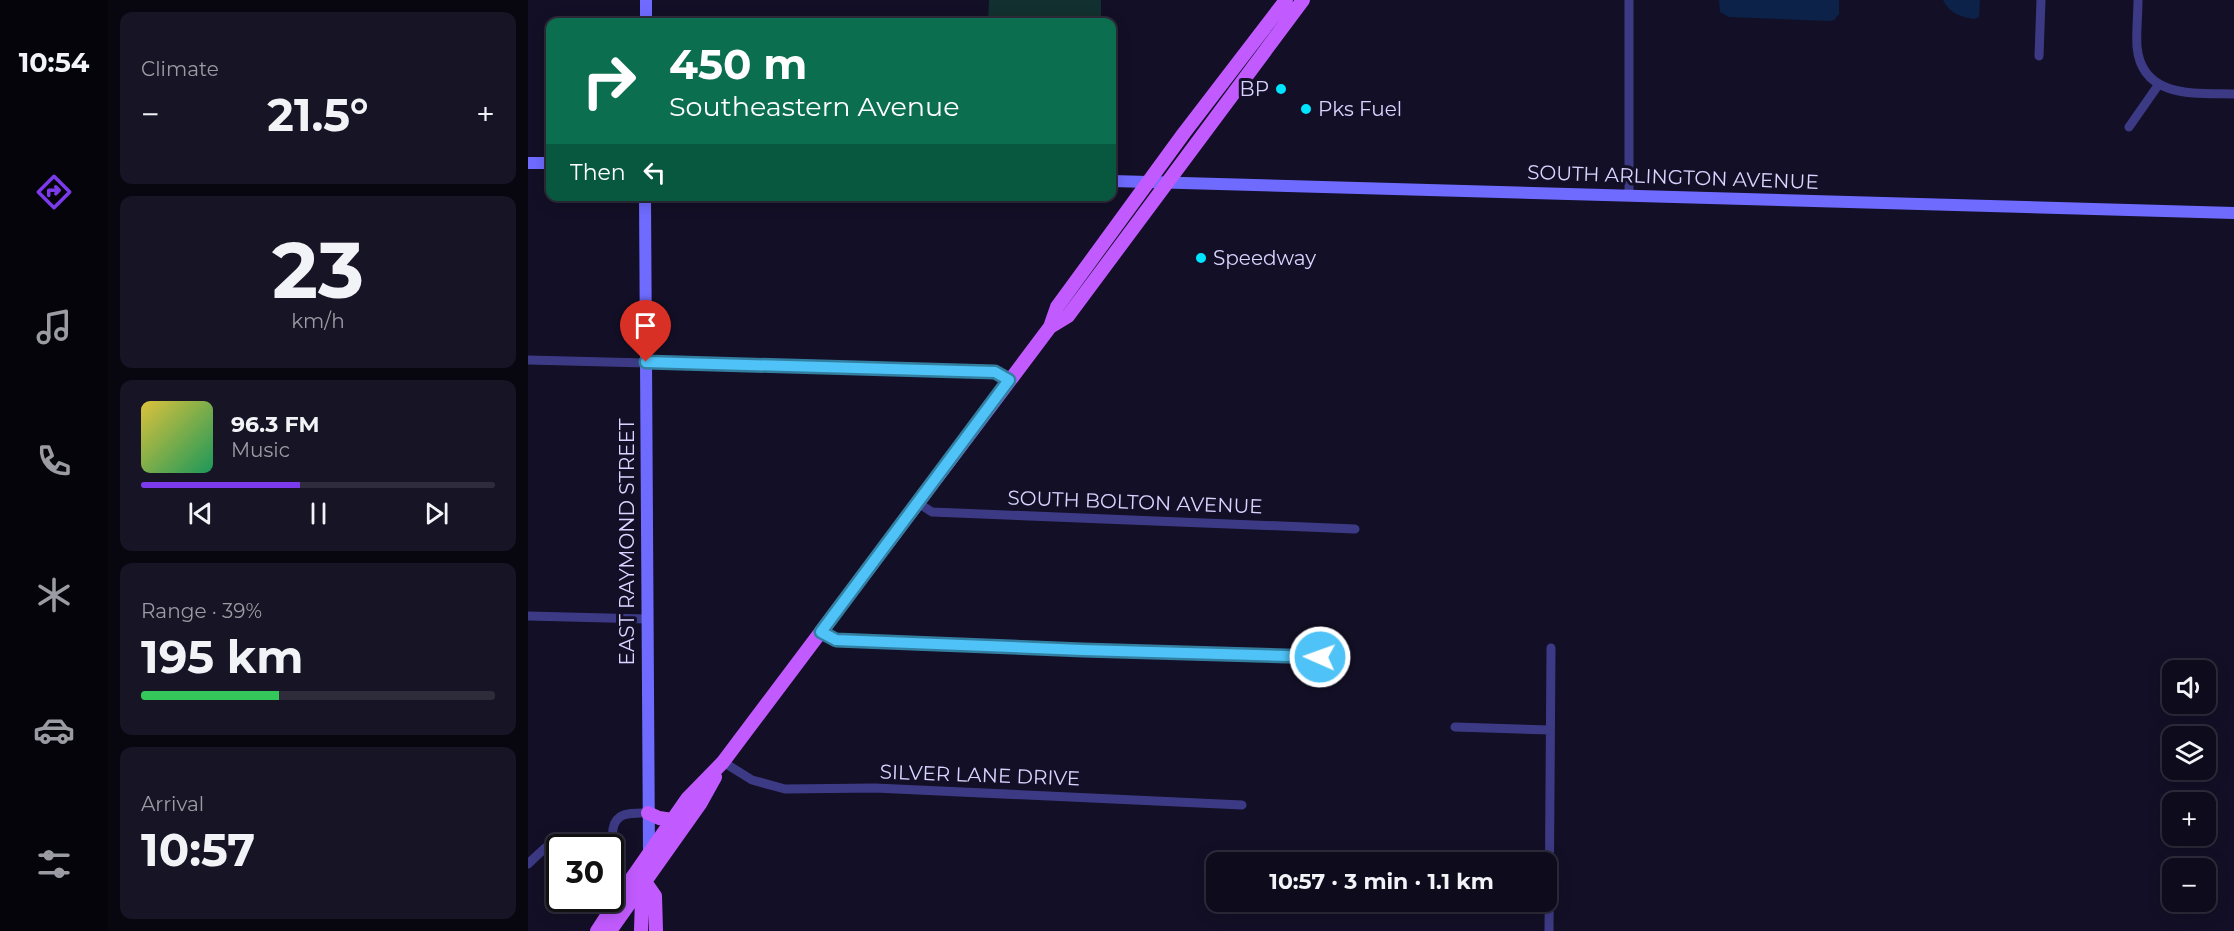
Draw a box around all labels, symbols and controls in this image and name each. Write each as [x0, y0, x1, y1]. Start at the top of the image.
text: 450 m [669, 38, 807, 90]
icon: right [570, 42, 648, 120]
text: 10:54 [19, 46, 89, 79]
text: Climate [141, 57, 219, 81]
place label: BP [1240, 77, 1269, 101]
marker: BP [1274, 82, 1288, 96]
text: 21.5° [267, 87, 369, 142]
text: Southeastern Avenue [669, 90, 960, 123]
text: − [141, 94, 160, 134]
text: + [476, 94, 495, 134]
place label: Pks Fuel [1318, 97, 1402, 121]
marker: Pks Fuel [1299, 102, 1313, 116]
icon: left [638, 156, 671, 189]
text: Then [570, 159, 626, 186]
street label: SOUTH ARLINGTON AVENUE [1527, 160, 1819, 194]
icon: directions [33, 171, 75, 213]
text: 23 [272, 222, 364, 318]
place label: Speedway [1213, 246, 1316, 270]
marker: Speedway [1194, 251, 1208, 265]
pin [620, 300, 671, 362]
icon: music [33, 306, 75, 348]
text: km/h [291, 309, 345, 333]
icon: arrive [629, 309, 662, 342]
text: 96.3 FM [231, 411, 320, 438]
street label: EAST RAYMOND STREET [615, 418, 639, 665]
text: Music [231, 438, 290, 462]
icon: phone [33, 440, 75, 482]
street label: SOUTH BOLTON AVENUE [1007, 486, 1263, 518]
icon: previous [184, 497, 217, 530]
icon: pause [302, 497, 335, 530]
icon: next [420, 497, 453, 530]
icon: climate [33, 574, 75, 616]
text: Range · 39% [141, 599, 262, 623]
position arrow [1288, 625, 1352, 689]
text: 195 km [141, 629, 303, 684]
map controls [2162, 660, 2216, 912]
button: sound [2162, 660, 2216, 714]
icon: car [33, 709, 75, 751]
button: layers [2162, 726, 2216, 780]
street label: SILVER LANE DRIVE [879, 760, 1081, 790]
text: Arrival [141, 792, 204, 816]
button: + [2162, 792, 2216, 846]
text: 10:57 [141, 822, 255, 877]
speed limit sign: 30 [546, 834, 624, 912]
icon: filters [33, 843, 75, 885]
button: − [2162, 858, 2216, 912]
text: 10:57 · 3 min · 1.1 km [1269, 868, 1494, 895]

